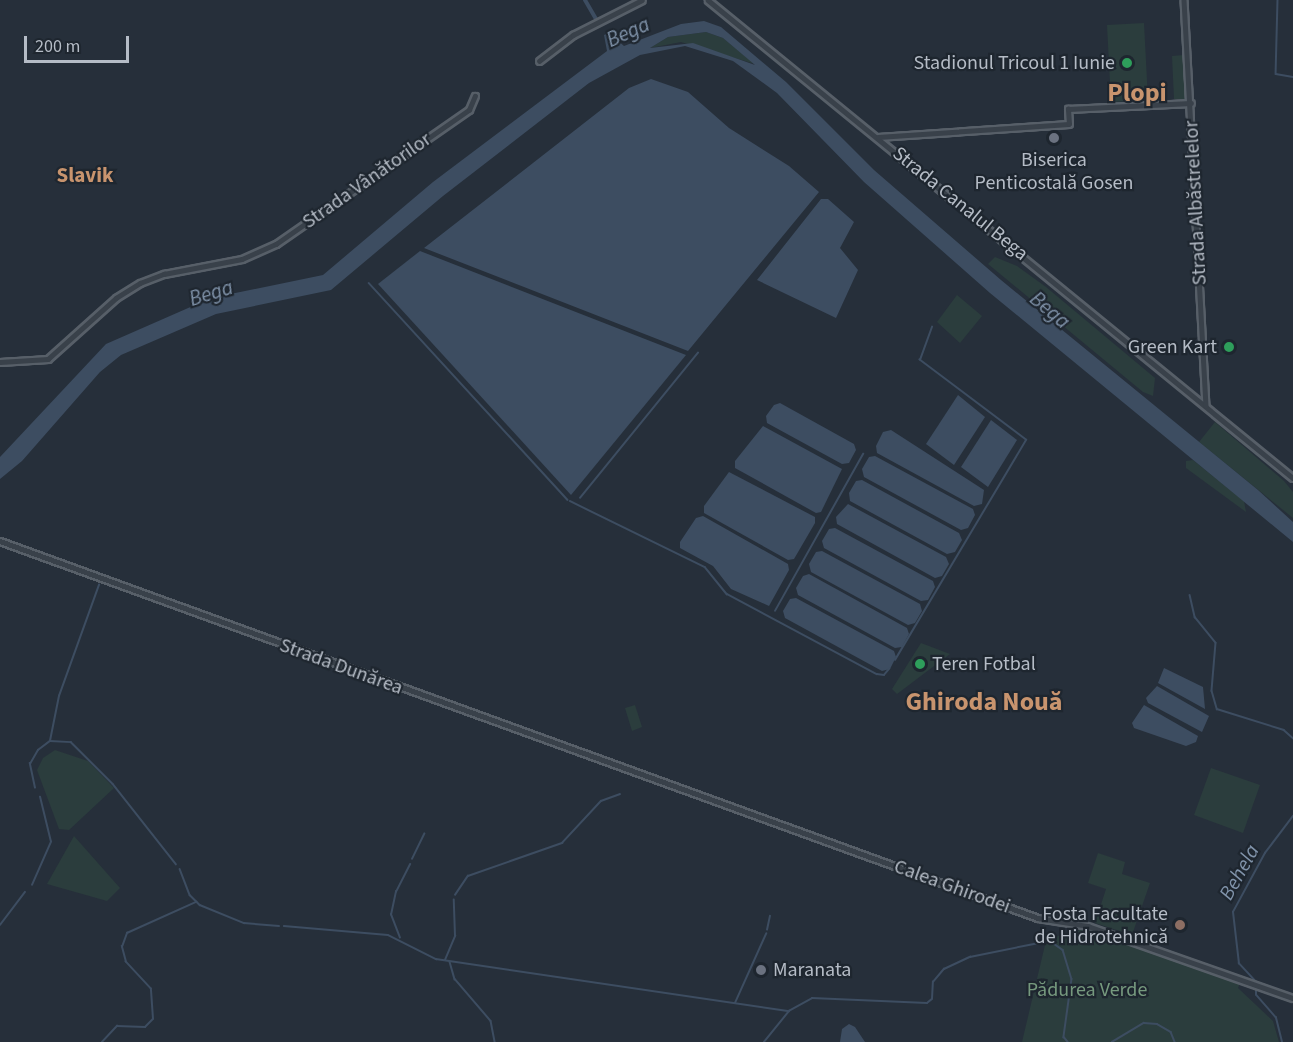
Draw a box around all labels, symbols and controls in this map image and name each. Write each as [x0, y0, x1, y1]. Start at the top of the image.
water label: Bega [603, 11, 653, 53]
scale bar [27, 24, 132, 62]
text: 200 m [35, 34, 80, 59]
place label: Stadionul Tricoul 1 Iunie [914, 51, 1115, 75]
marker: Stadionul Tricoul 1 Iunie [1120, 56, 1134, 70]
district label: Plopi [1107, 77, 1167, 109]
street label: Strada Albăstrelelor [1180, 120, 1212, 286]
street label: Strada Vânătorilor [298, 128, 436, 234]
marker: Biserica Penticostală Gosen [1047, 131, 1061, 145]
street label: Strada Canalul Bega [887, 142, 1033, 266]
place label: Biserica Penticostală Gosen [975, 148, 1133, 195]
district label: Slavik [56, 162, 114, 188]
water label: Bega [186, 274, 236, 312]
water label: Bega [1025, 286, 1075, 334]
place label: Green Kart [1128, 335, 1217, 359]
marker: Green Kart [1222, 340, 1236, 354]
street label: Strada Dunărea [276, 634, 406, 700]
place label: Teren Fotbal [932, 652, 1036, 676]
marker: Teren Fotbal [913, 657, 927, 671]
district label: Ghiroda Nouă [905, 686, 1063, 718]
water label: Behela [1214, 840, 1264, 904]
street label: Calea Ghirodei [891, 855, 1013, 919]
place label: Fosta Facultate de Hidrotehnică [1035, 902, 1168, 949]
marker: Fosta Facultate de Hidrotehnică [1173, 918, 1187, 932]
place label: Maranata [773, 958, 851, 982]
marker: Maranata [754, 963, 768, 977]
park label: Pădurea Verde [1027, 978, 1147, 1002]

